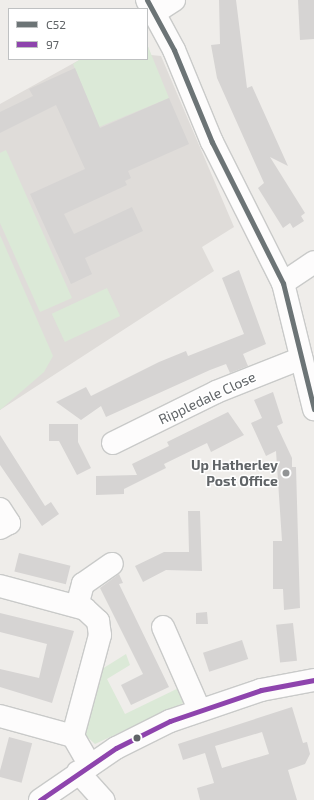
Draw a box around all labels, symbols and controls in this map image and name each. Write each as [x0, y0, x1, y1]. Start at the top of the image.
legend [8, 8, 148, 60]
text: C52 [46, 17, 66, 31]
text: 97 [46, 37, 59, 51]
street label: Rippledale Close [156, 368, 258, 428]
place label: Up Hatherley Post Office [191, 457, 278, 490]
marker: Up Hatherley Post Office [281, 468, 291, 478]
unlabelled marker [132, 733, 142, 743]

